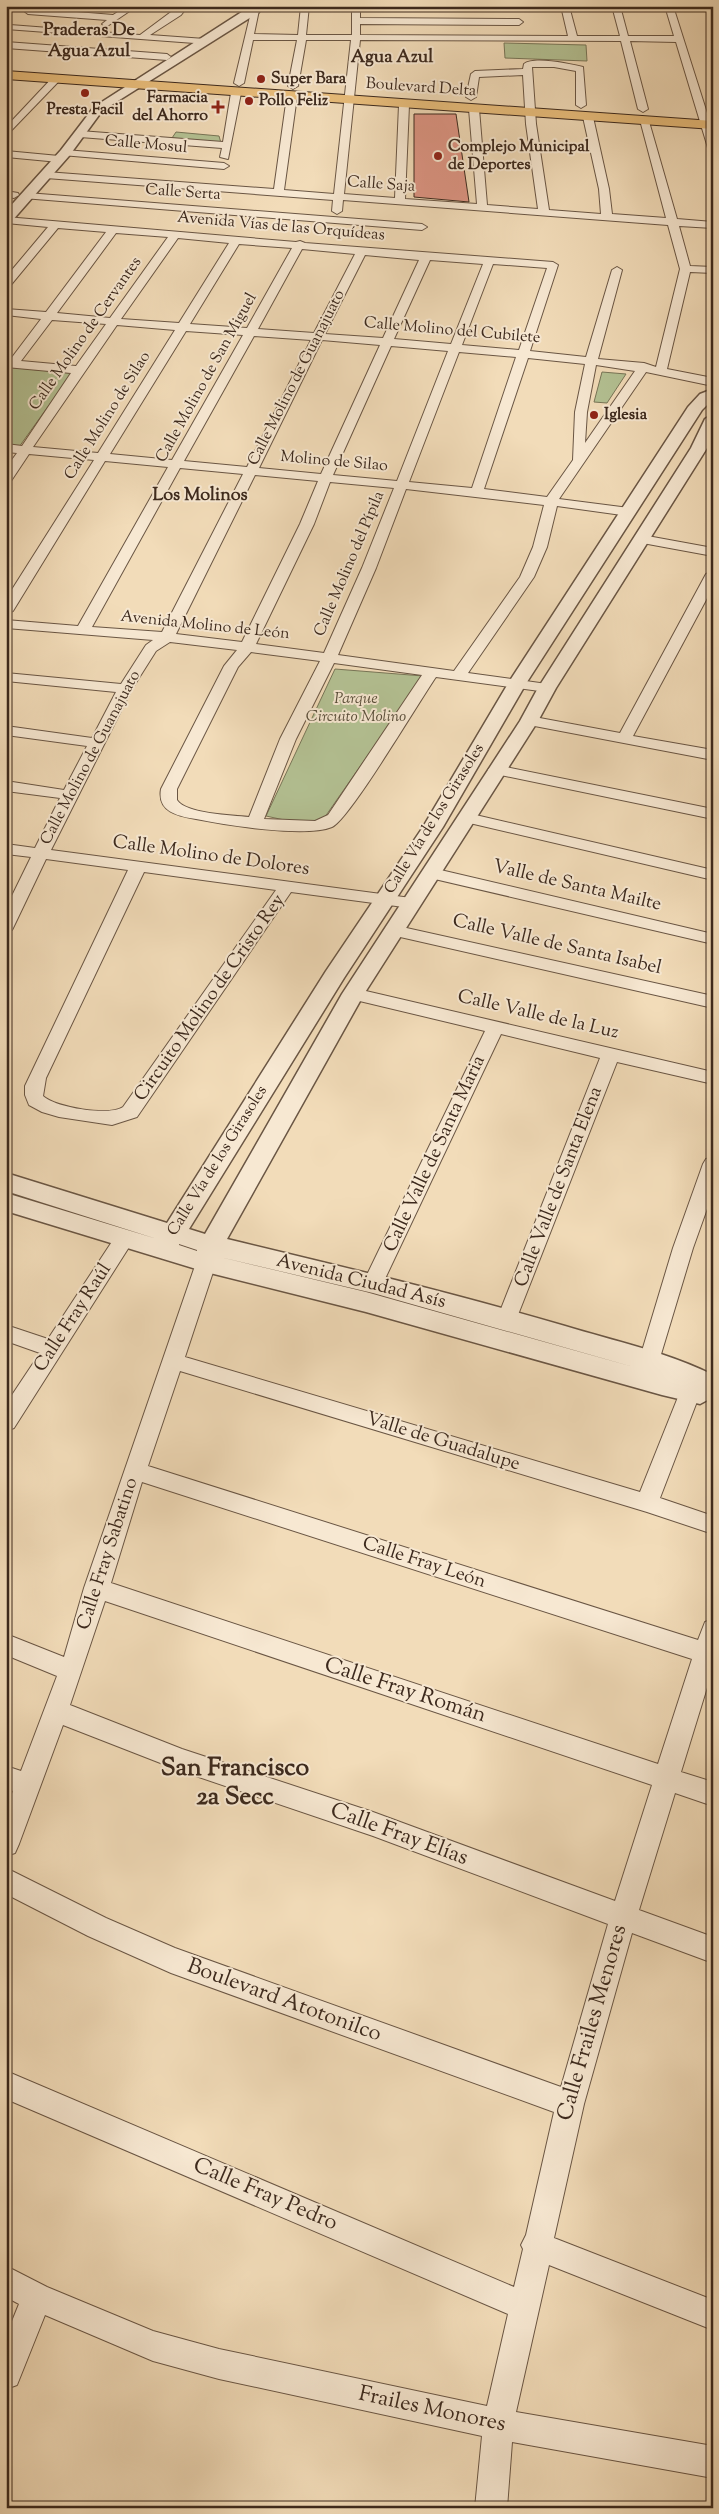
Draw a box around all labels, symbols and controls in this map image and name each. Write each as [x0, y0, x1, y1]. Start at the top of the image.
district label: Praderas De Agua Azul [43, 18, 135, 65]
district label: Agua Azul [351, 45, 434, 71]
place label: Super Bara [271, 68, 347, 91]
marker: Super Bara [255, 73, 267, 85]
street label: Boulevard Delta [365, 73, 478, 103]
marker: Presta Facil [79, 87, 91, 99]
place label: Farmacia del Ahorro [132, 87, 209, 128]
place label: Pollo Feliz [259, 90, 328, 113]
marker: Pollo Feliz [243, 95, 255, 107]
place label: Presta Facil [47, 99, 124, 122]
marker: Farmacia del Ahorro [212, 101, 224, 113]
street label: Calle Mosul [104, 130, 189, 160]
place label: Complejo Municipal de Deportes [448, 136, 590, 177]
marker: Complejo Municipal de Deportes [432, 150, 444, 162]
street label: Calle Saja [346, 171, 416, 199]
street label: Calle Serta [145, 179, 222, 207]
street label: Avenida Vías de las Orquídeas [176, 206, 386, 248]
street label: Calle Molino de Cervantes [24, 252, 148, 416]
street label: Calle Molino de Guanajuato [243, 286, 352, 470]
street label: Calle Molino de San Miguel [151, 289, 264, 467]
street label: Calle Molino del Cubilete [363, 312, 541, 350]
street label: Calle Molino de Silao [59, 347, 157, 485]
place label: Iglesia [604, 404, 648, 427]
marker: Iglesia [588, 409, 600, 421]
street label: Molino de Silao [279, 446, 389, 478]
district label: Los Molinos [152, 483, 248, 509]
street label: Calle Molino del Pípila [309, 487, 391, 640]
street label: Avenida Molino de León [119, 606, 291, 646]
street label: Calle Molino de Guanajuato [35, 667, 147, 849]
park label: Parque Circuito Molino [306, 688, 406, 729]
street label: Calle Vía de los Girasoles [379, 739, 491, 899]
street label: Calle Molino de Dolores [111, 829, 311, 883]
street label: Valle de Santa Mailte [490, 853, 664, 919]
street label: Circuito Molino de Cristo Rey [128, 888, 292, 1107]
street label: Calle Valle de Santa Isabel [450, 908, 664, 982]
street label: Calle Valle de la Luz [455, 983, 621, 1047]
street label: Calle Valle de Santa Maria [377, 1051, 493, 1257]
street label: Calle Vía de los Girasoles [162, 1081, 274, 1241]
street label: Calle Valle de Santa Elena [508, 1083, 610, 1291]
street label: Avenida Ciudad Asís [273, 1248, 449, 1316]
street label: Calle Fray Raúl [28, 1258, 118, 1378]
street label: Valle de Guadalupe [363, 1406, 523, 1478]
street label: Calle Fray Sabatino [71, 1474, 145, 1634]
street label: Calle Fray León [359, 1530, 489, 1596]
street label: Calle Fray Román [320, 1650, 490, 1732]
district label: San Francisco 2a Secc [161, 1751, 310, 1816]
street label: Calle Fray Elías [326, 1795, 472, 1875]
street label: Calle Frailes Menores [550, 1921, 636, 2125]
street label: Boulevard Atotonilco [182, 1951, 386, 2051]
street label: Calle Fray Pedro [188, 2150, 342, 2240]
street label: Frailes Monores [355, 2379, 509, 2441]

